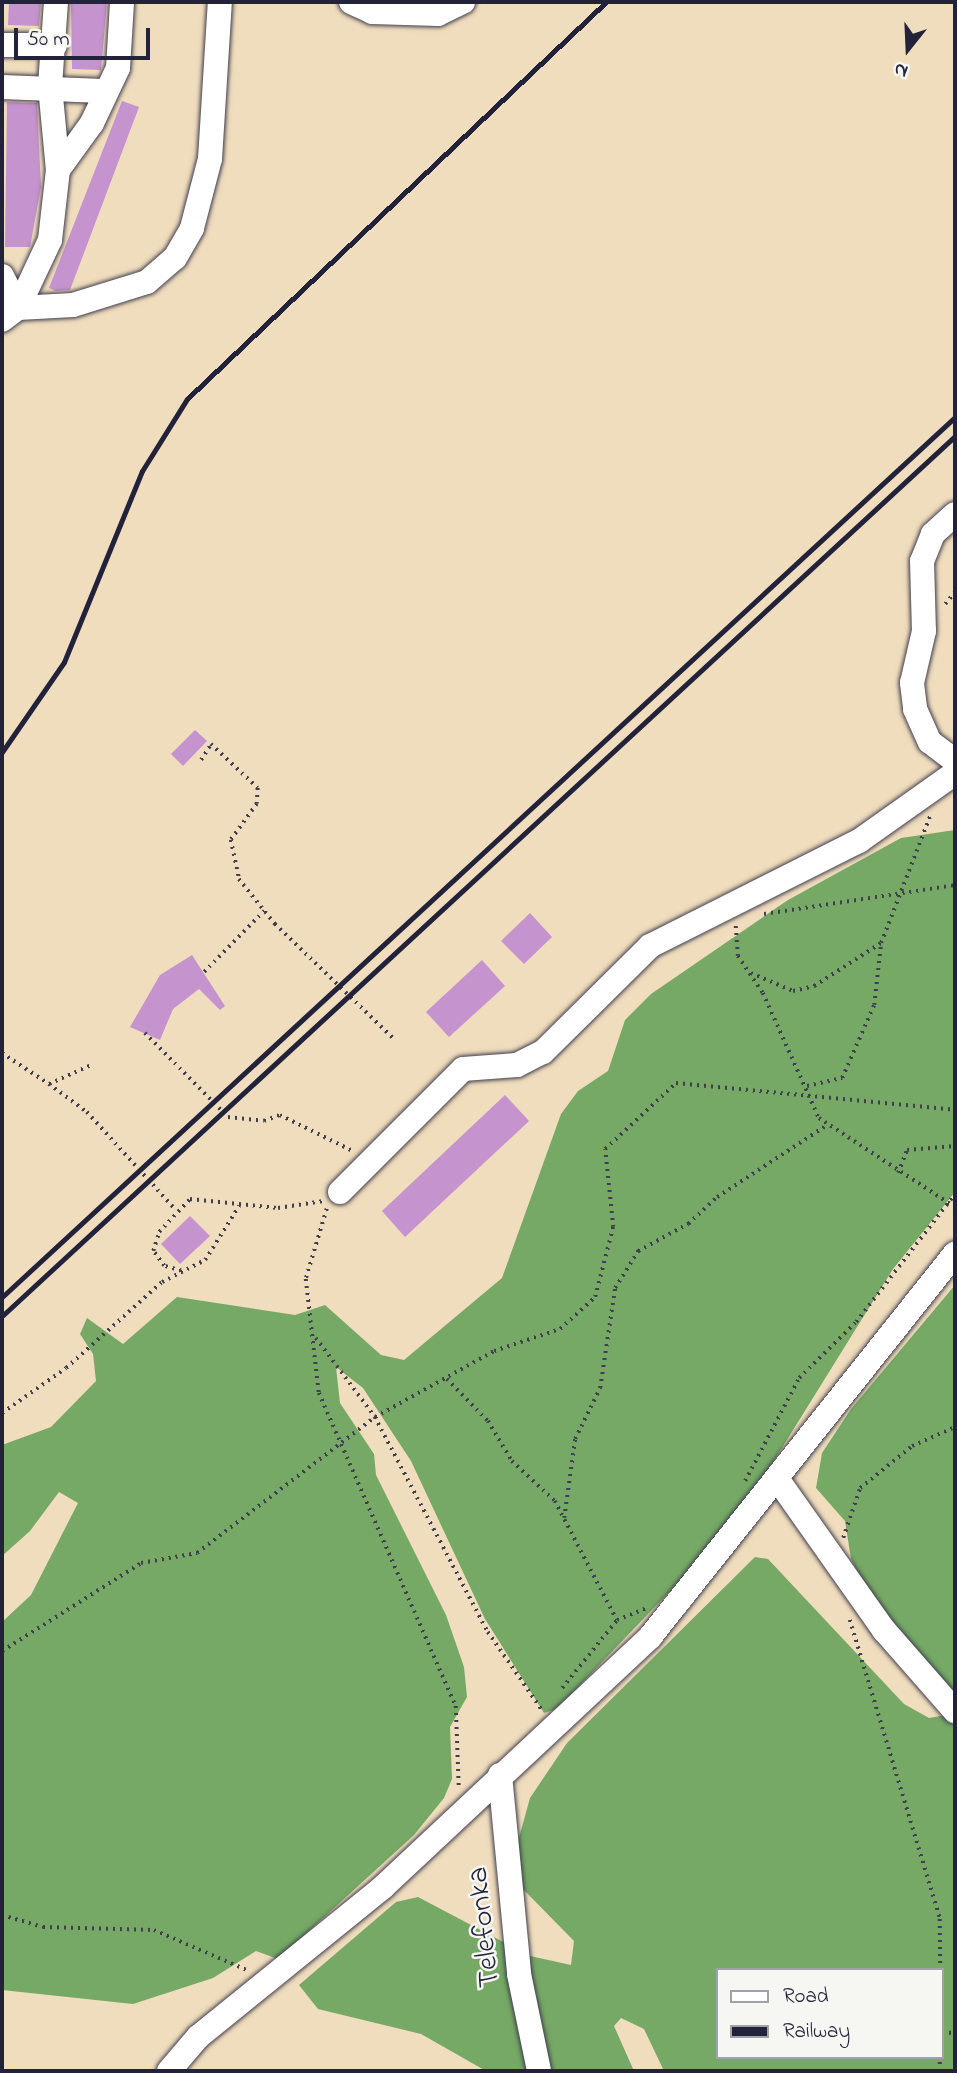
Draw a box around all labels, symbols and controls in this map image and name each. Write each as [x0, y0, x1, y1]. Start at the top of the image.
scale bar [18, 14, 154, 58]
north arrow [873, 14, 943, 84]
text: 50 m [27, 25, 70, 55]
text: N [891, 55, 912, 84]
street label: Telefonka [461, 1865, 509, 1989]
legend [716, 1968, 943, 2059]
text: Road [783, 1982, 829, 2012]
text: Railway [783, 2017, 850, 2047]

